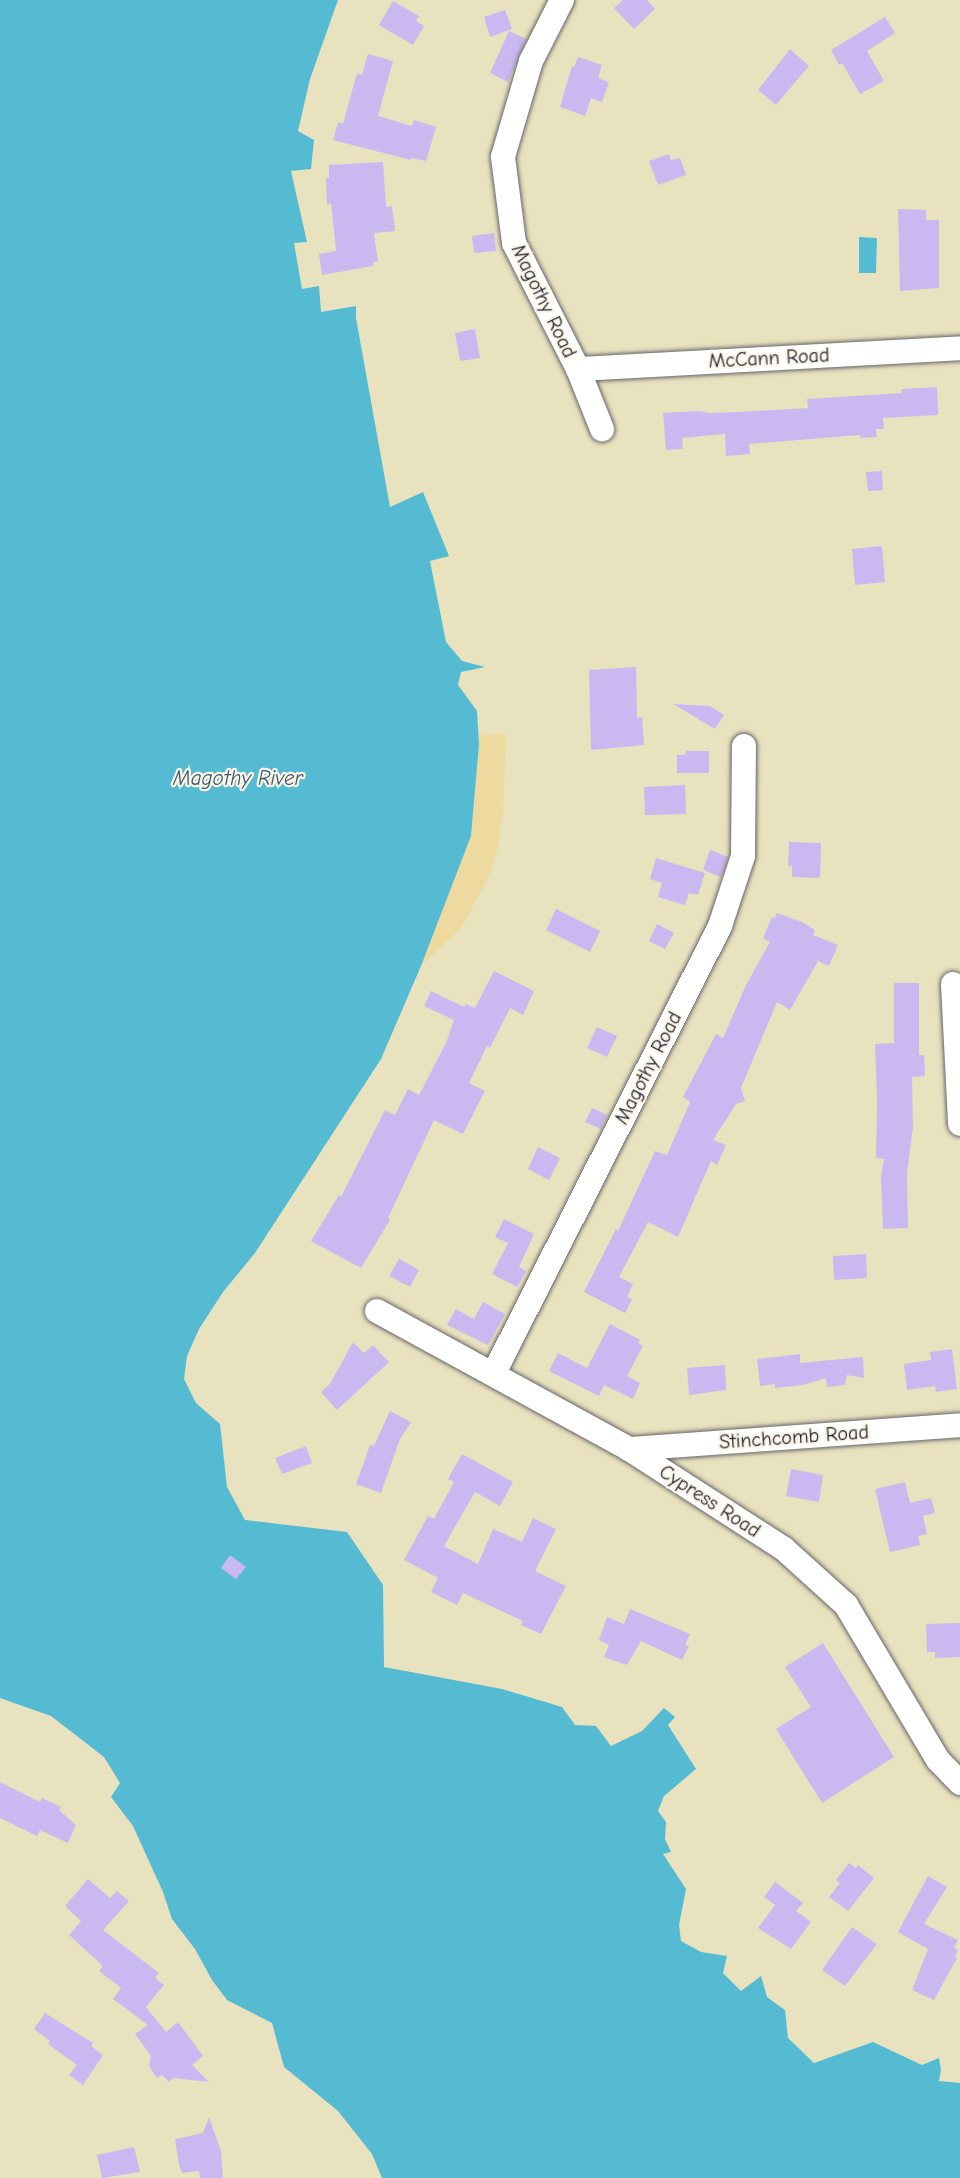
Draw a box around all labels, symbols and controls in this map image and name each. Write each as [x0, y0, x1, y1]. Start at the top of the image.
street label: Magothy Road [506, 240, 582, 362]
street label: McCann Road [708, 343, 830, 373]
water label: Magothy River [173, 765, 303, 791]
street label: Magothy Road [609, 1008, 687, 1128]
street label: Stinchcomb Road [718, 1420, 870, 1454]
street label: Cypress Road [655, 1459, 765, 1543]

